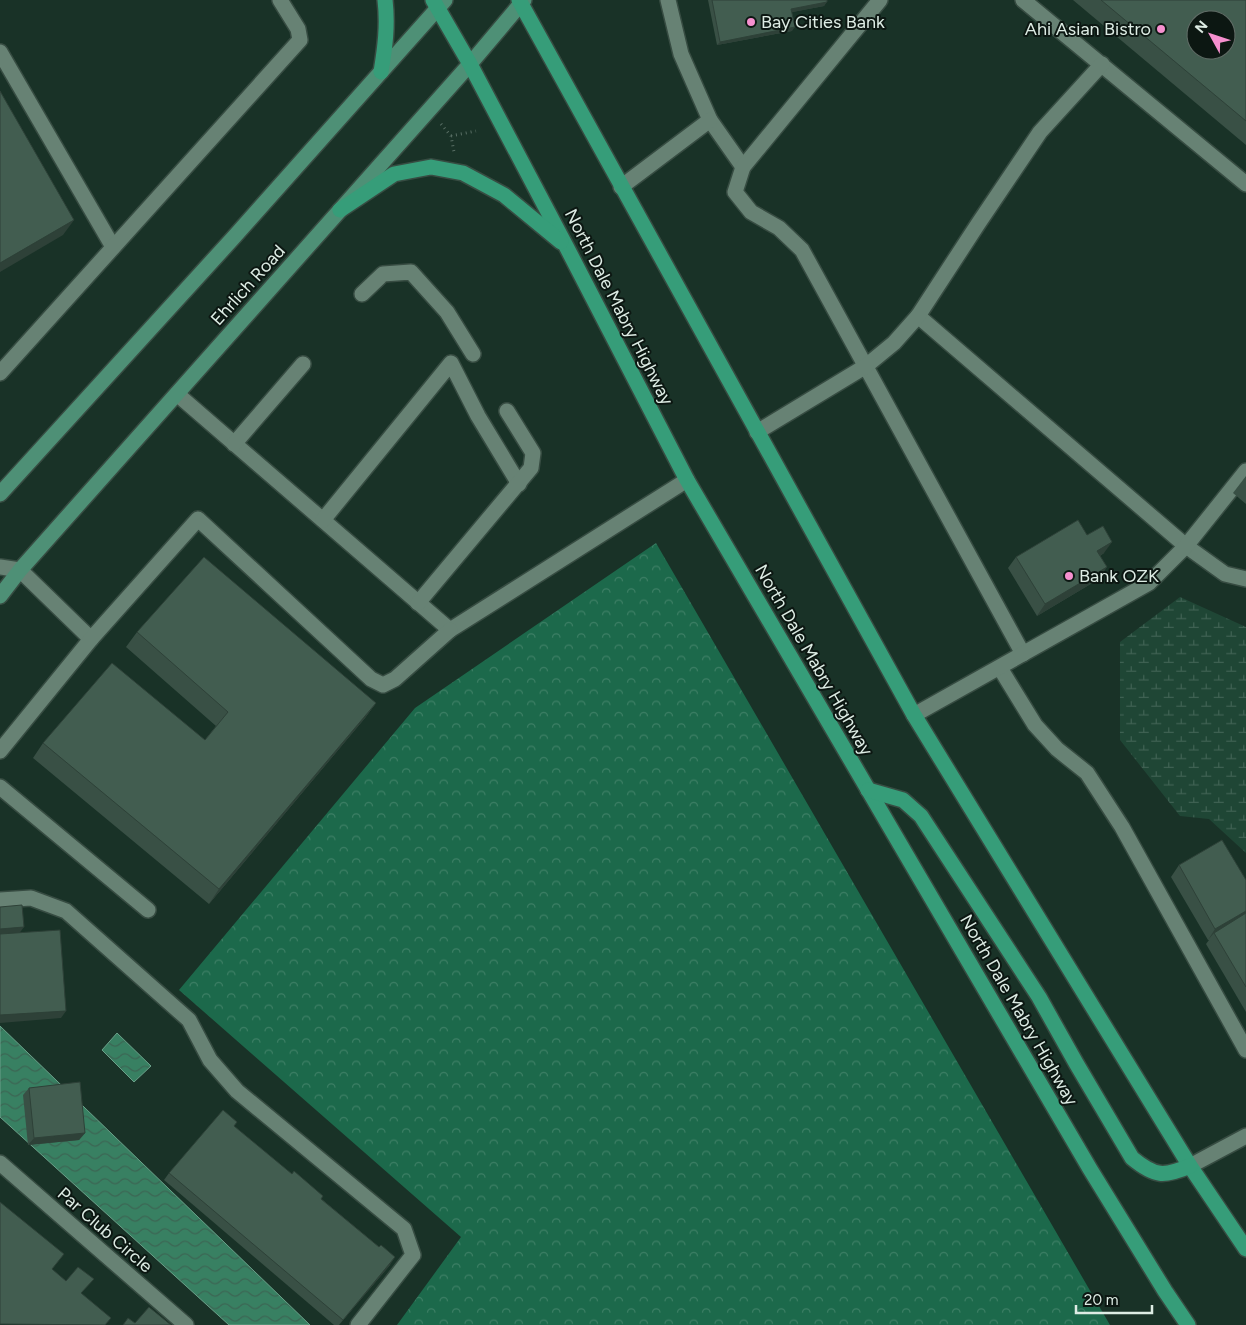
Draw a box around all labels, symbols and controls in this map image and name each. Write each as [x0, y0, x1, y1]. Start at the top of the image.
north arrow [1186, 10, 1236, 60]
place label: Bay Cities Bank [761, 11, 885, 33]
marker: Bay Cities Bank [745, 16, 757, 28]
text: N [1191, 17, 1211, 37]
place label: Ahi Asian Bistro [1025, 18, 1151, 40]
marker: Ahi Asian Bistro [1155, 23, 1167, 35]
street label: North Dale Mabry Highway [560, 205, 678, 409]
street label: Ehrlich Road [206, 240, 290, 330]
street label: North Dale Mabry Highway [750, 560, 878, 760]
place label: Bank OZK [1079, 565, 1159, 587]
marker: Bank OZK [1063, 570, 1075, 582]
street label: North Dale Mabry Highway [955, 910, 1083, 1110]
street label: Par Club Circle [53, 1183, 157, 1277]
scale bar [1076, 1282, 1152, 1314]
text: 20 m [1084, 1291, 1118, 1309]

